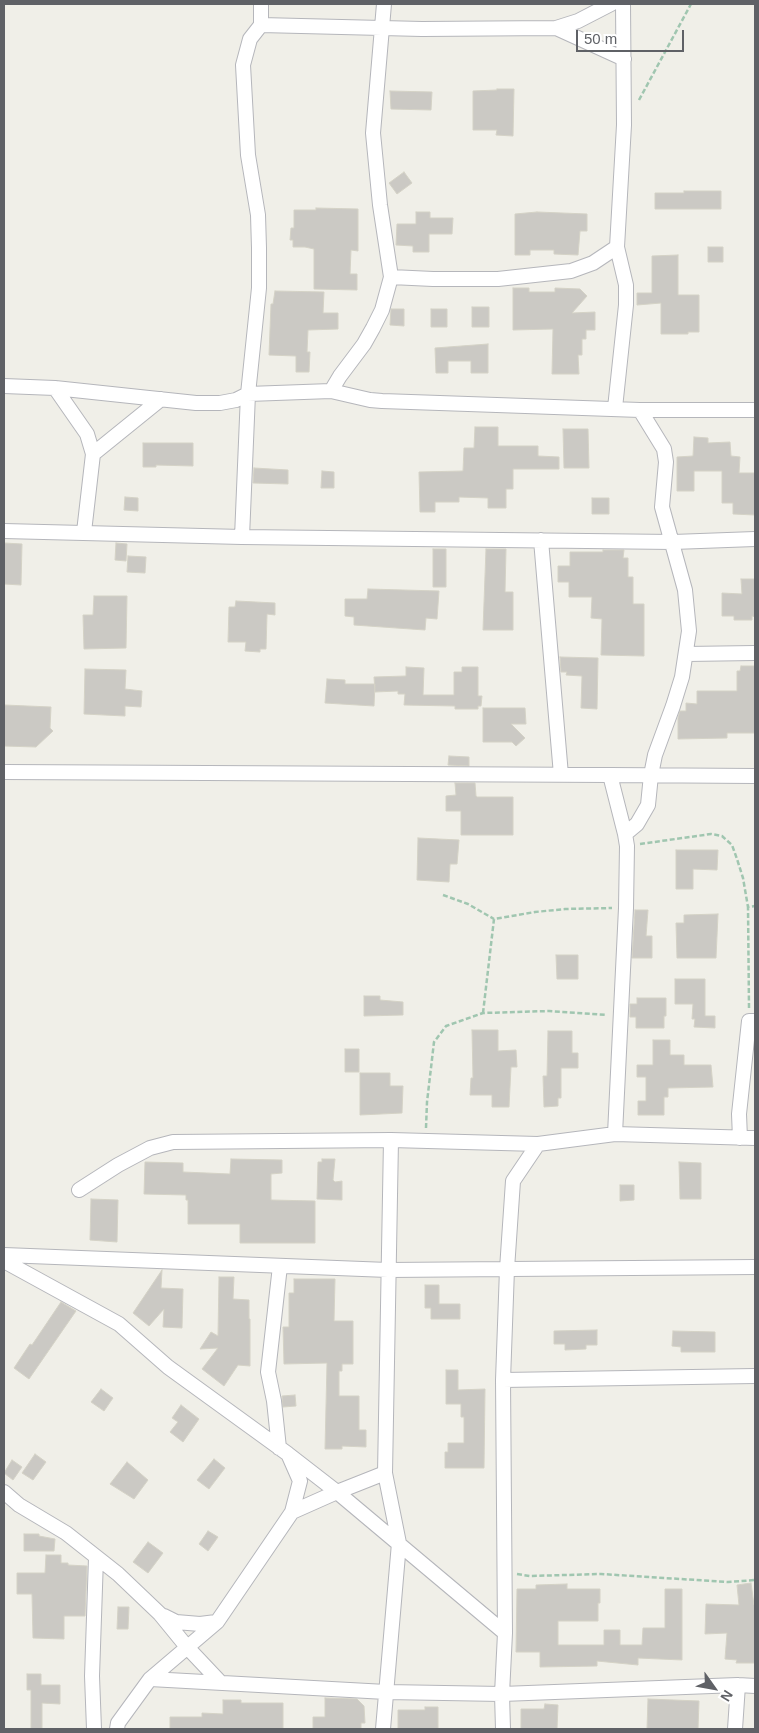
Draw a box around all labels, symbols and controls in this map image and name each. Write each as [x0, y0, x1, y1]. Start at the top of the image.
scale bar [579, 20, 686, 52]
text: 50 m [584, 30, 617, 47]
north arrow [689, 1663, 739, 1713]
text: N [717, 1687, 736, 1704]

